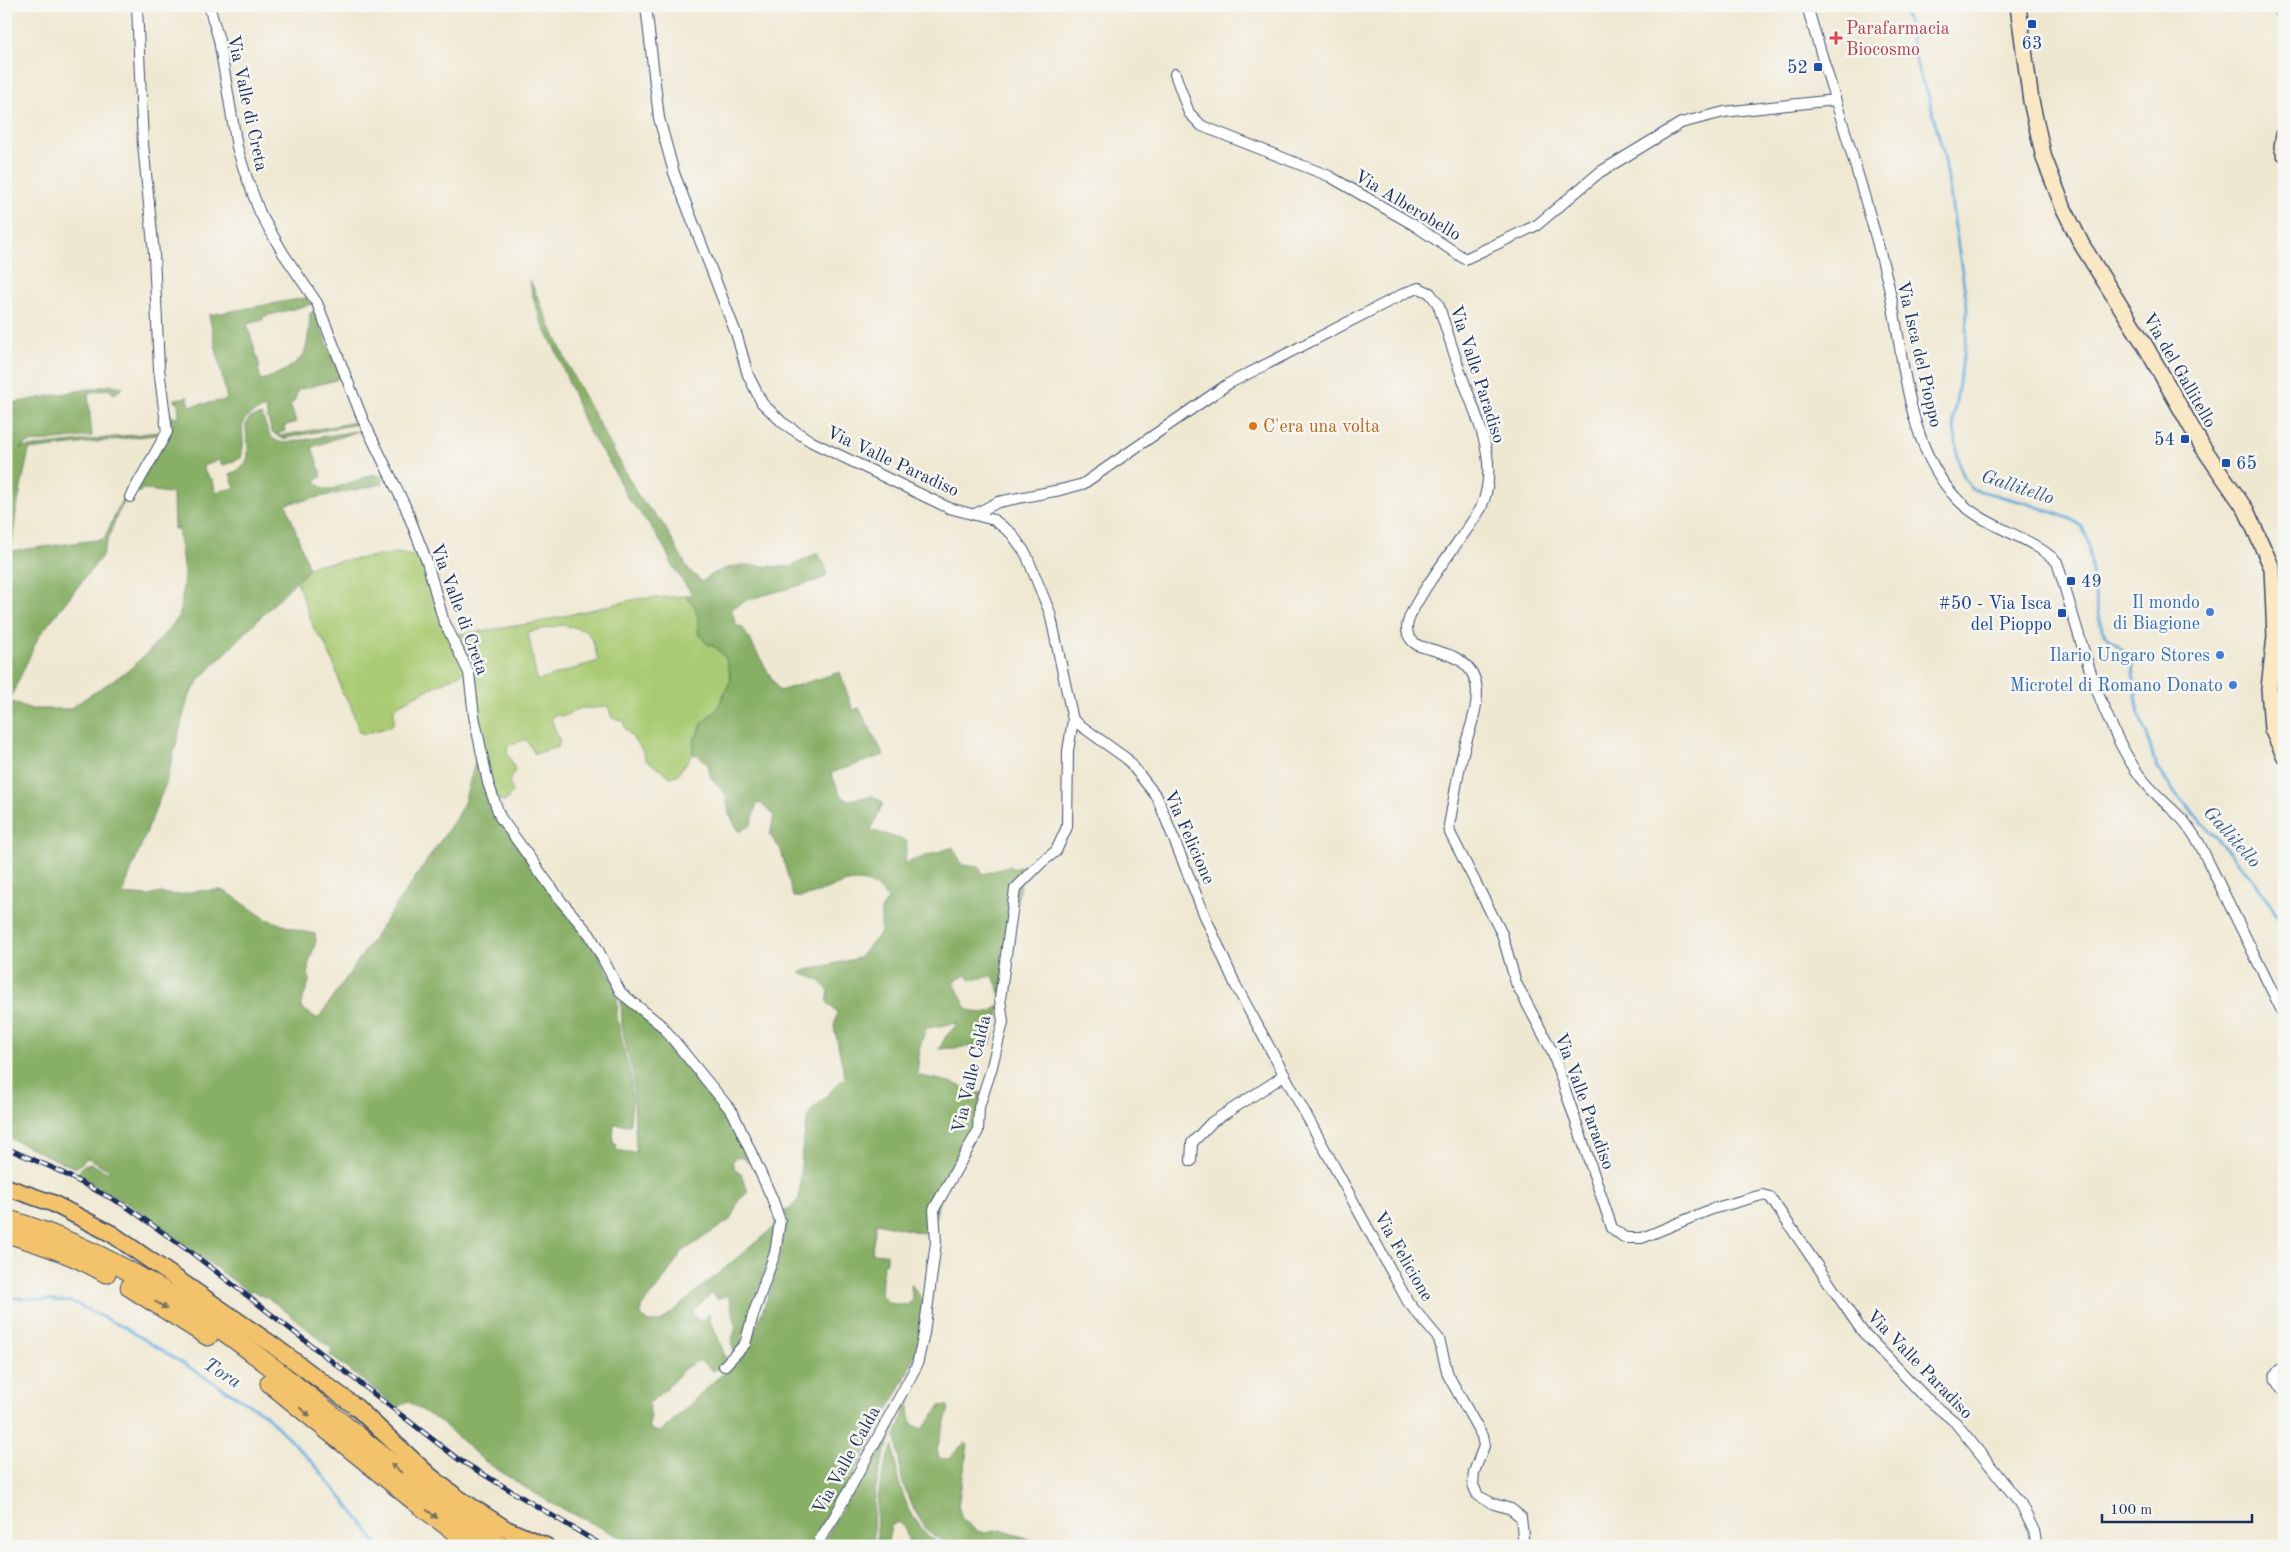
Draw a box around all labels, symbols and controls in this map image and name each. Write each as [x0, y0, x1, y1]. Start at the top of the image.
marker: 63 [2026, 18, 2038, 30]
place label: Parafarmacia Biocosmo [1846, 20, 1950, 59]
marker: Parafarmacia Biocosmo [1830, 32, 1842, 44]
street label: Via Valle di Creta [224, 34, 270, 173]
place label: 63 [2022, 35, 2042, 53]
place label: 52 [1787, 59, 1808, 77]
marker: 52 [1812, 61, 1824, 73]
street label: Via Alberobello [1351, 167, 1464, 245]
street label: Via Isca del Pioppo [1893, 279, 1945, 429]
street label: Via Valle Paradiso [1446, 303, 1508, 446]
street label: Via del Gallitello [2139, 310, 2219, 431]
place label: C'era una volta [1263, 418, 1380, 436]
marker: C'era una volta [1247, 420, 1259, 432]
street label: Via Valle Paradiso [824, 423, 962, 500]
place label: 54 [2154, 431, 2175, 449]
marker: 54 [2179, 433, 2191, 445]
place label: 65 [2236, 455, 2257, 473]
marker: 65 [2220, 457, 2232, 469]
water label: Gallitello [1978, 468, 2056, 509]
street label: Via Valle di Creta [427, 541, 491, 678]
place label: 49 [2081, 573, 2102, 591]
marker: 49 [2065, 575, 2077, 587]
place label: Il mondo di Biagione [2113, 594, 2200, 633]
place label: #50 - Via Isca del Pioppo [1939, 595, 2052, 634]
marker: Il mondo di Biagione [2204, 606, 2216, 618]
marker: #50 - Via Isca del Pioppo [2056, 607, 2068, 619]
place label: Ilario Ungaro Stores [2049, 647, 2210, 665]
marker: Ilario Ungaro Stores [2214, 649, 2226, 661]
place label: Microtel di Romano Donato [2010, 677, 2223, 695]
marker: Microtel di Romano Donato [2227, 679, 2239, 691]
street label: Via Felicione [1160, 788, 1218, 887]
water label: Gallitello [2199, 803, 2264, 872]
street label: Via Valle Calda [950, 1013, 994, 1135]
street label: Via Valle Paradiso [1551, 1031, 1617, 1172]
street label: Via Felicione [1370, 1209, 1436, 1304]
one-way arrow [154, 1301, 167, 1310]
street label: Via Valle Paradiso [1863, 1307, 1976, 1423]
water label: Tora [200, 1355, 244, 1393]
street label: Via Valle Calda [810, 1403, 884, 1517]
one-way arrow [299, 1406, 312, 1417]
one-way arrow [390, 1462, 403, 1473]
scale bar [2102, 1492, 2252, 1524]
text: 100 m [2110, 1503, 2152, 1518]
one-way arrow [425, 1509, 439, 1519]

